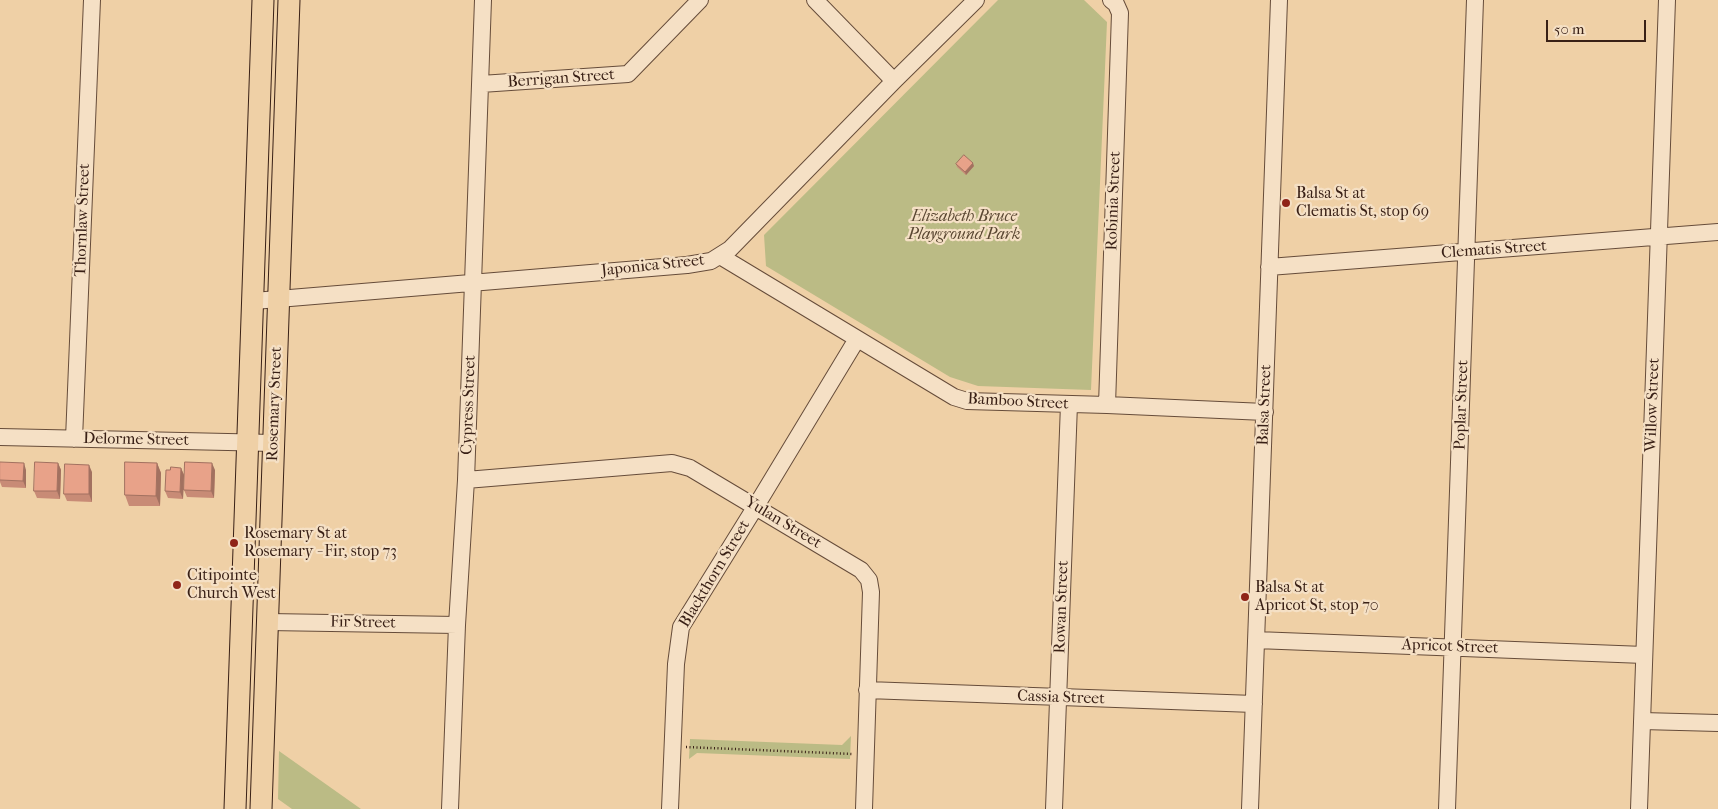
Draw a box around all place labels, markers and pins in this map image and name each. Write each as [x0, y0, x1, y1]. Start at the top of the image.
place label: Balsa St at Clematis St, stop 69 [1296, 184, 1429, 222]
marker: Balsa St at Clematis St, stop 69 [1280, 197, 1292, 209]
place label: Rosemary St at Rosemary - Fir, stop 73 [244, 524, 397, 562]
marker: Rosemary St at Rosemary - Fir, stop 73 [228, 537, 240, 549]
place label: Citipointe Church West [187, 566, 276, 604]
place label: Balsa St at Apricot St, stop 70 [1255, 578, 1379, 616]
marker: Citipointe Church West [171, 579, 183, 591]
marker: Balsa St at Apricot St, stop 70 [1239, 591, 1251, 603]

